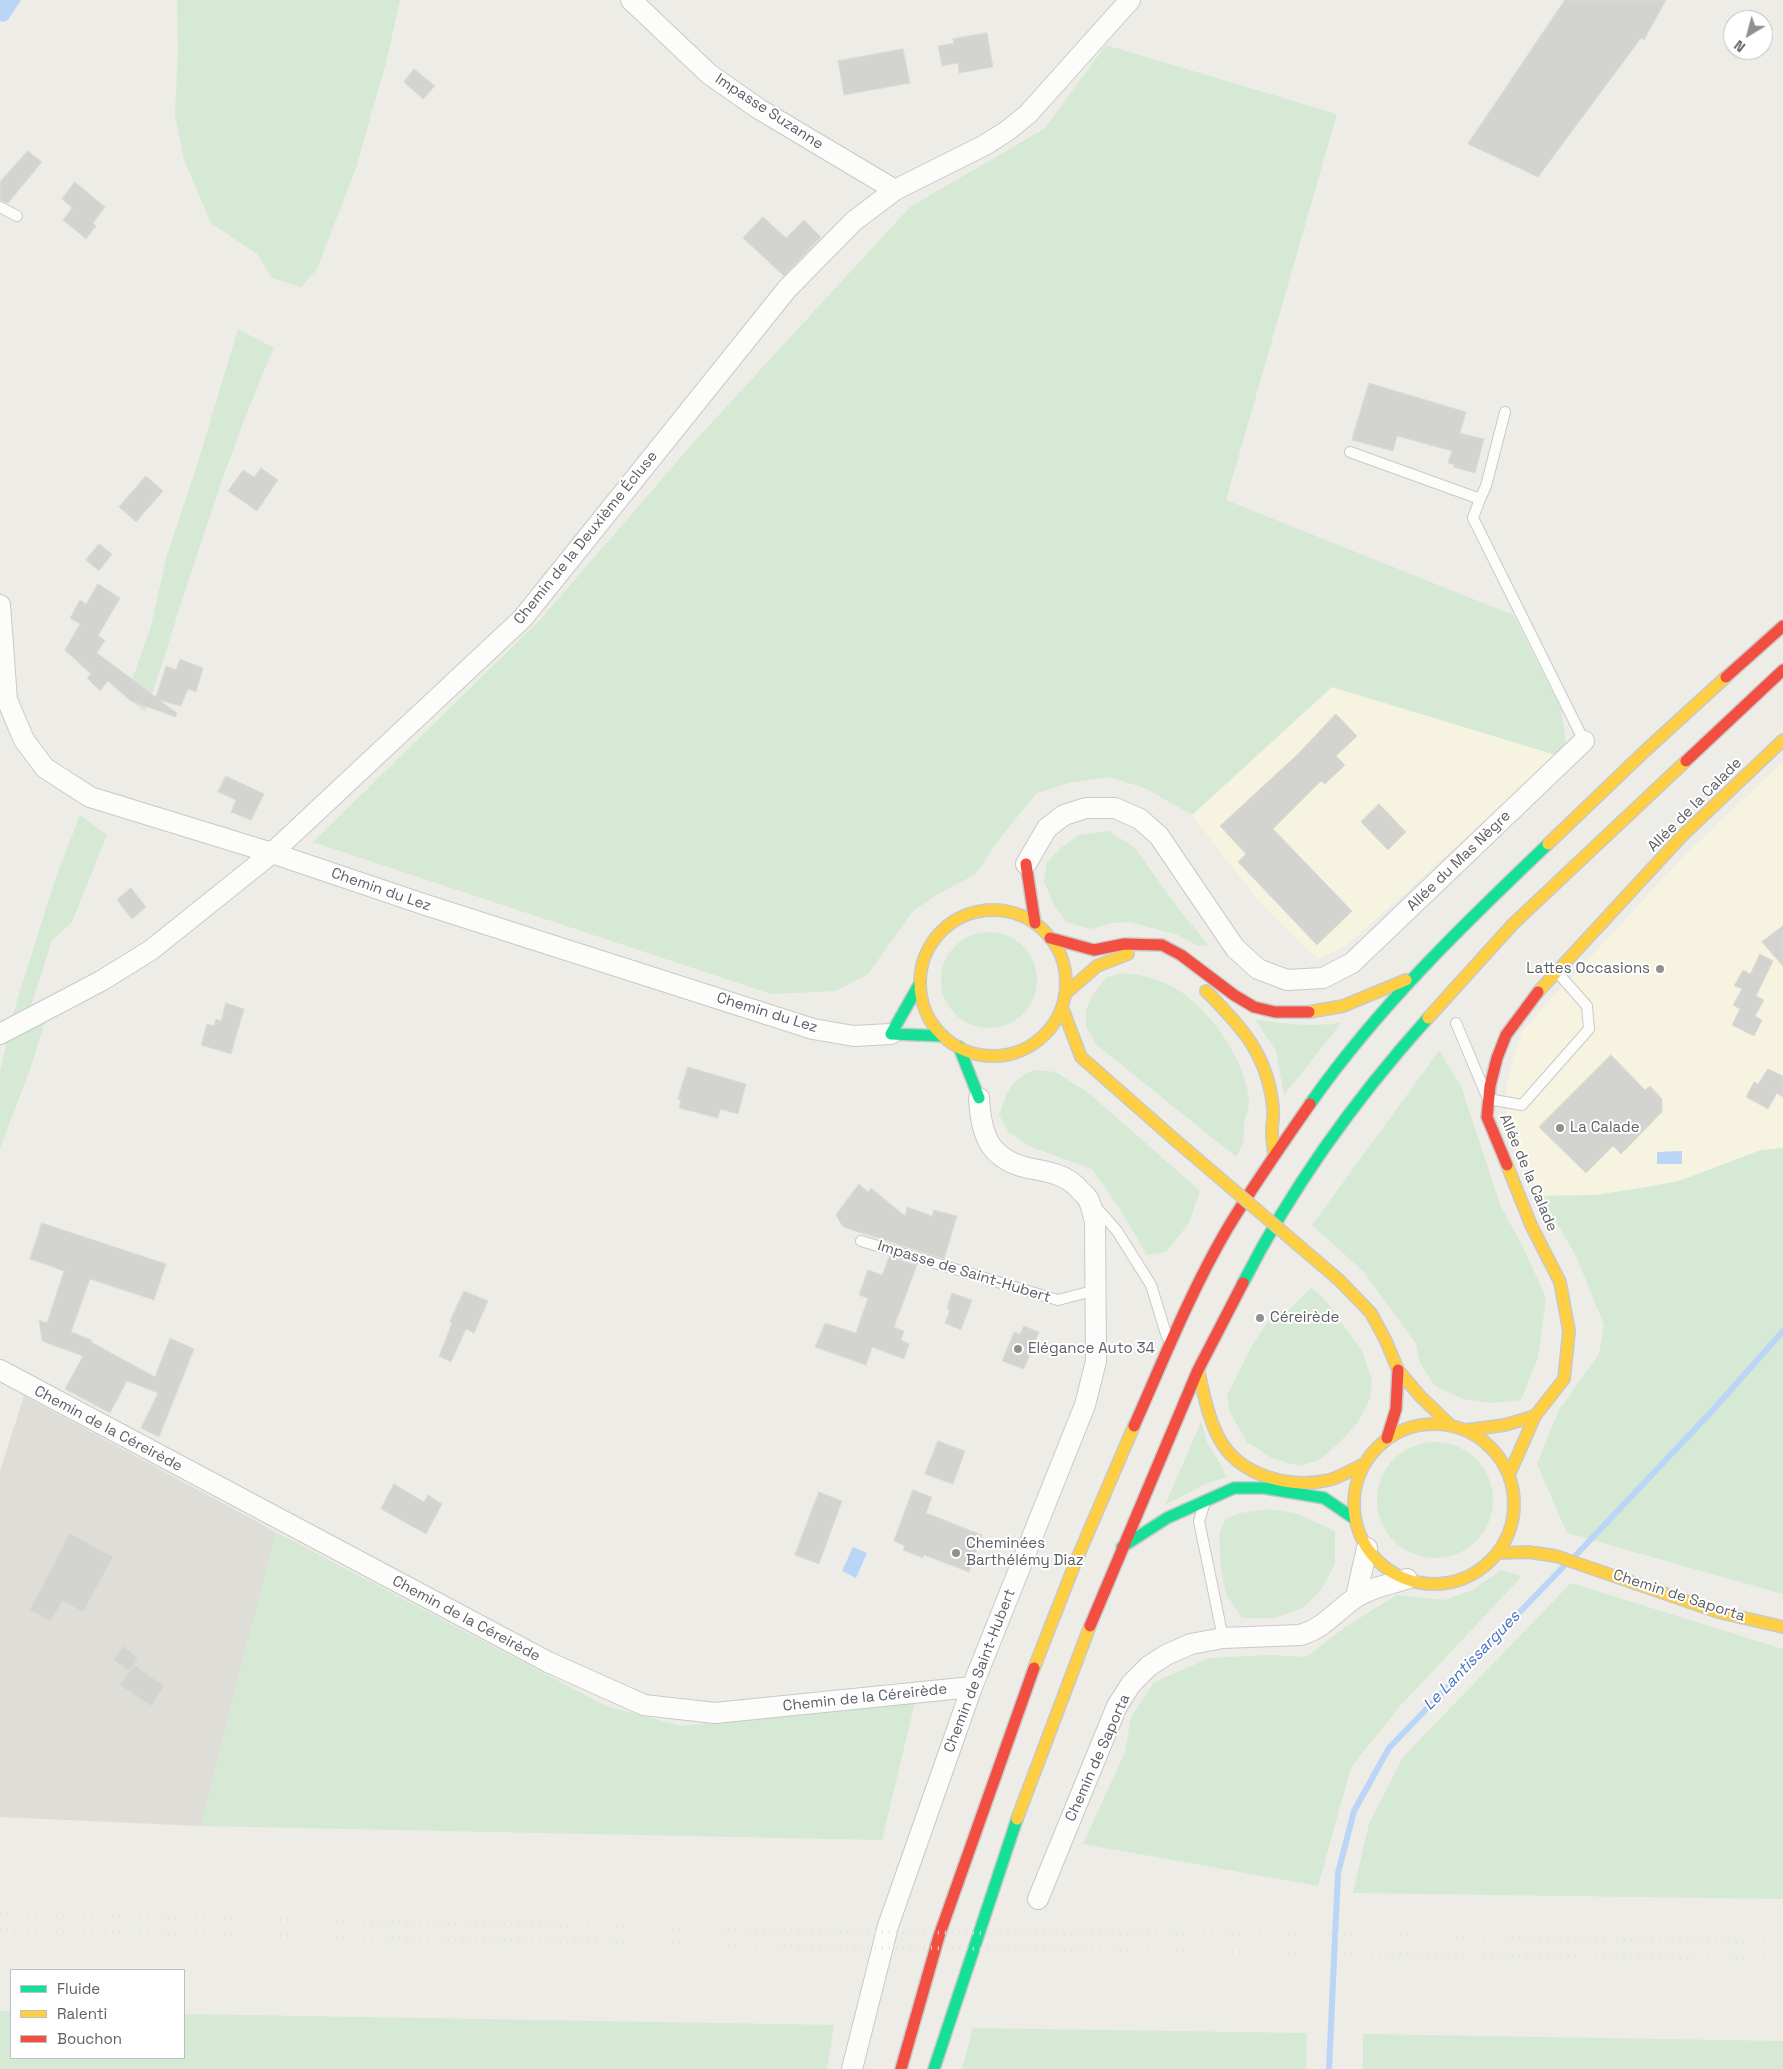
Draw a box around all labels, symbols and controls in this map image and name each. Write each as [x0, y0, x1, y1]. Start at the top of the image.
north arrow [1723, 10, 1773, 60]
text: N [1730, 36, 1749, 56]
street label: Impasse Suzanne [712, 70, 826, 154]
street label: Chemin de la Deuxième Écluse [510, 448, 662, 628]
street label: Allée de la Calade [1644, 754, 1746, 856]
street label: Allée du Mas Nègre [1403, 807, 1515, 915]
street label: Chemin du Lez [329, 864, 433, 916]
place label: Lattes Occasions [1526, 960, 1650, 978]
marker: Lattes Occasions [1654, 963, 1666, 975]
street label: Chemin du Lez [714, 989, 820, 1037]
street label: Allée de la Calade [1495, 1112, 1561, 1234]
place label: La Calade [1570, 1119, 1640, 1137]
marker: La Calade [1554, 1122, 1566, 1134]
street label: Impasse de Saint-Hubert [875, 1237, 1053, 1307]
place label: Céreirède [1270, 1309, 1339, 1327]
marker: Céreirède [1254, 1312, 1266, 1324]
place label: Elégance Auto 34 [1028, 1340, 1155, 1358]
marker: Elégance Auto 34 [1012, 1343, 1024, 1355]
street label: Chemin de la Céreirède [31, 1382, 185, 1476]
place label: Cheminées Barthélémy Diaz [966, 1535, 1084, 1570]
marker: Cheminées Barthélémy Diaz [950, 1547, 962, 1559]
street label: Chemin de Saporta [1611, 1566, 1747, 1626]
street label: Chemin de la Céreirède [389, 1572, 543, 1666]
street label: Chemin de Saint-Hubert [940, 1587, 1020, 1755]
water label: Le Lantissargues [1420, 1607, 1524, 1715]
street label: Chemin de la Céreirède [782, 1680, 948, 1716]
street label: Chemin de Saporta [1062, 1691, 1134, 1825]
legend [10, 1969, 185, 2059]
text: Fluide [57, 1979, 100, 1998]
text: Ralenti [57, 2004, 107, 2023]
text: Bouchon [57, 2029, 122, 2048]

